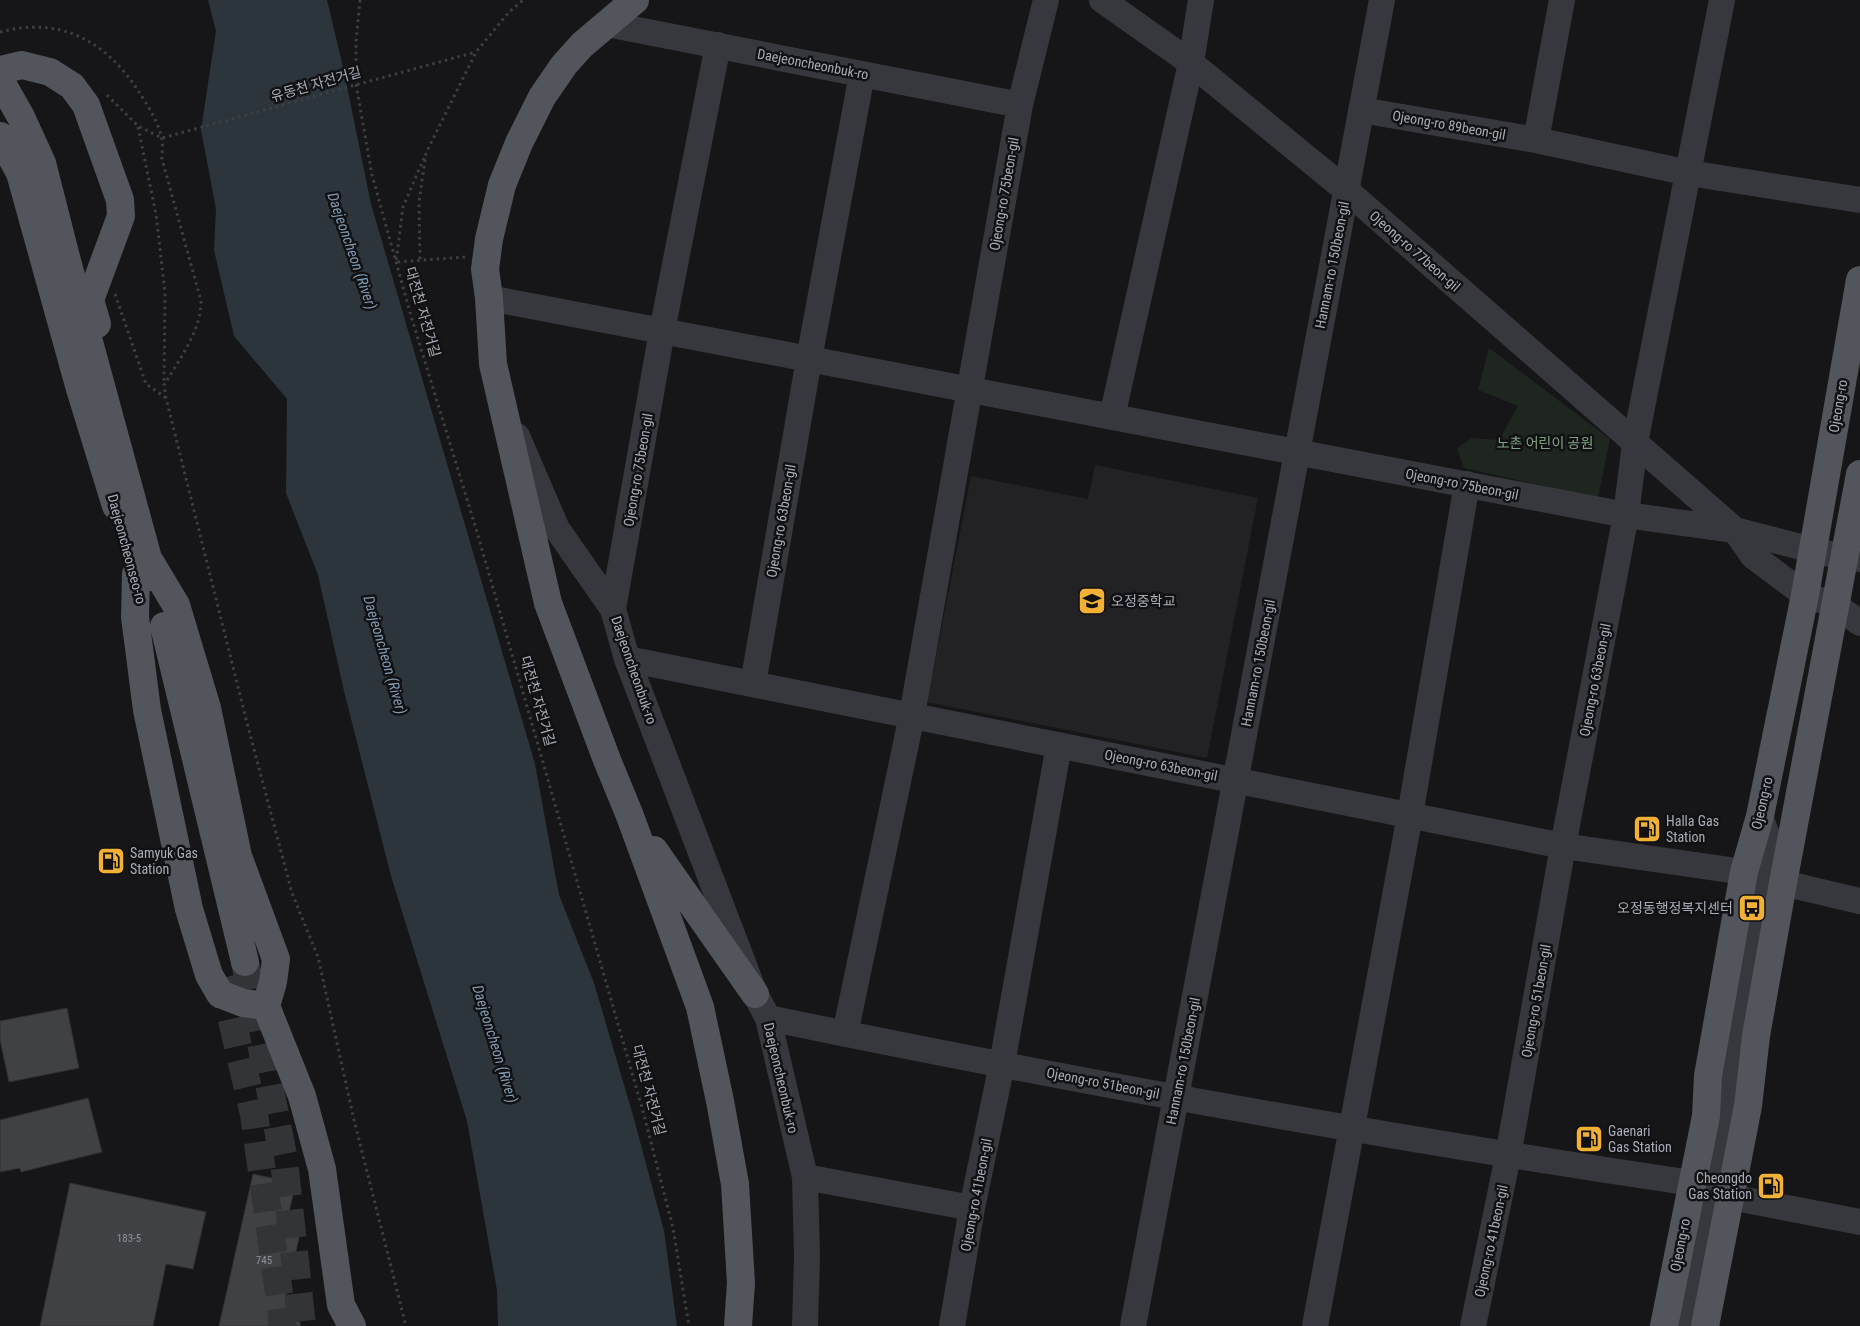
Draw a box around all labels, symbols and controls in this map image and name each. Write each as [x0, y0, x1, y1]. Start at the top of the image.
street label: Daejeoncheonbuk-ro [756, 45, 870, 83]
street label: 유동천 자전거길 [269, 63, 363, 105]
street label: Ojeong-ro 89beon-gil [1391, 107, 1507, 143]
street label: Ojeong-ro 75beon-gil [986, 136, 1022, 252]
water label: Daejeoncheon (River) [324, 190, 380, 312]
street label: Hannam-ro 150beon-gil [1312, 200, 1352, 330]
street label: Ojeong-ro 77beon-gil [1367, 207, 1463, 295]
street label: 대전천 자전거길 [402, 265, 444, 359]
street label: Ojeong-ro [1825, 378, 1851, 434]
street label: Ojeong-ro 75beon-gil [620, 412, 656, 528]
park label: 노촌 어린이 공원 [1497, 435, 1593, 451]
street label: Ojeong-ro 63beon-gil [763, 463, 799, 579]
street label: Ojeong-ro 75beon-gil [1404, 465, 1520, 503]
street label: Daejeoncheonseo-ro [105, 492, 149, 606]
school or university icon: 오정중학교 [1077, 586, 1107, 616]
place label: 오정중학교 [1111, 593, 1176, 609]
water label: Daejeoncheon (River) [359, 594, 411, 716]
street label: Hannam-ro 150beon-gil [1238, 598, 1278, 728]
street label: Daejeoncheonbuk-ro [608, 614, 660, 726]
street label: Ojeong-ro 63beon-gil [1576, 622, 1614, 738]
street label: 대전천 자전거길 [517, 654, 559, 748]
street label: Ojeong-ro 63beon-gil [1103, 746, 1219, 784]
street label: Ojeong-ro [1748, 775, 1776, 831]
place label: Halla Gas Station [1666, 813, 1719, 845]
fuel station icon: Halla Gas Station [1632, 814, 1662, 844]
place label: Samyuk Gas Station [130, 845, 198, 877]
fuel station icon: Samyuk Gas Station [96, 846, 126, 876]
bus stop icon: 오정동행정복지센터 [1737, 893, 1767, 923]
place label: 오정동행정복지센터 [1617, 900, 1733, 916]
street label: Ojeong-ro 51beon-gil [1518, 943, 1554, 1059]
water label: Daejeoncheon (River) [468, 983, 522, 1105]
street label: Hannam-ro 150beon-gil [1163, 996, 1203, 1126]
street label: Daejeoncheonbuk-ro [760, 1021, 802, 1135]
street label: 대전천 자전거길 [629, 1043, 669, 1137]
street label: Ojeong-ro 51beon-gil [1045, 1064, 1161, 1102]
place label: Gaenari Gas Station [1608, 1123, 1672, 1155]
fuel station icon: Gaenari Gas Station [1574, 1124, 1604, 1154]
street label: Ojeong-ro 41beon-gil [957, 1137, 995, 1253]
place label: Cheongdo Gas Station [1688, 1170, 1752, 1202]
fuel station icon: Cheongdo Gas Station [1756, 1171, 1786, 1201]
street label: Ojeong-ro 41beon-gil [1471, 1183, 1511, 1299]
street label: Ojeong-ro [1667, 1217, 1693, 1273]
house number: 183-5 [117, 1232, 141, 1245]
house number: 745 [256, 1254, 272, 1267]

